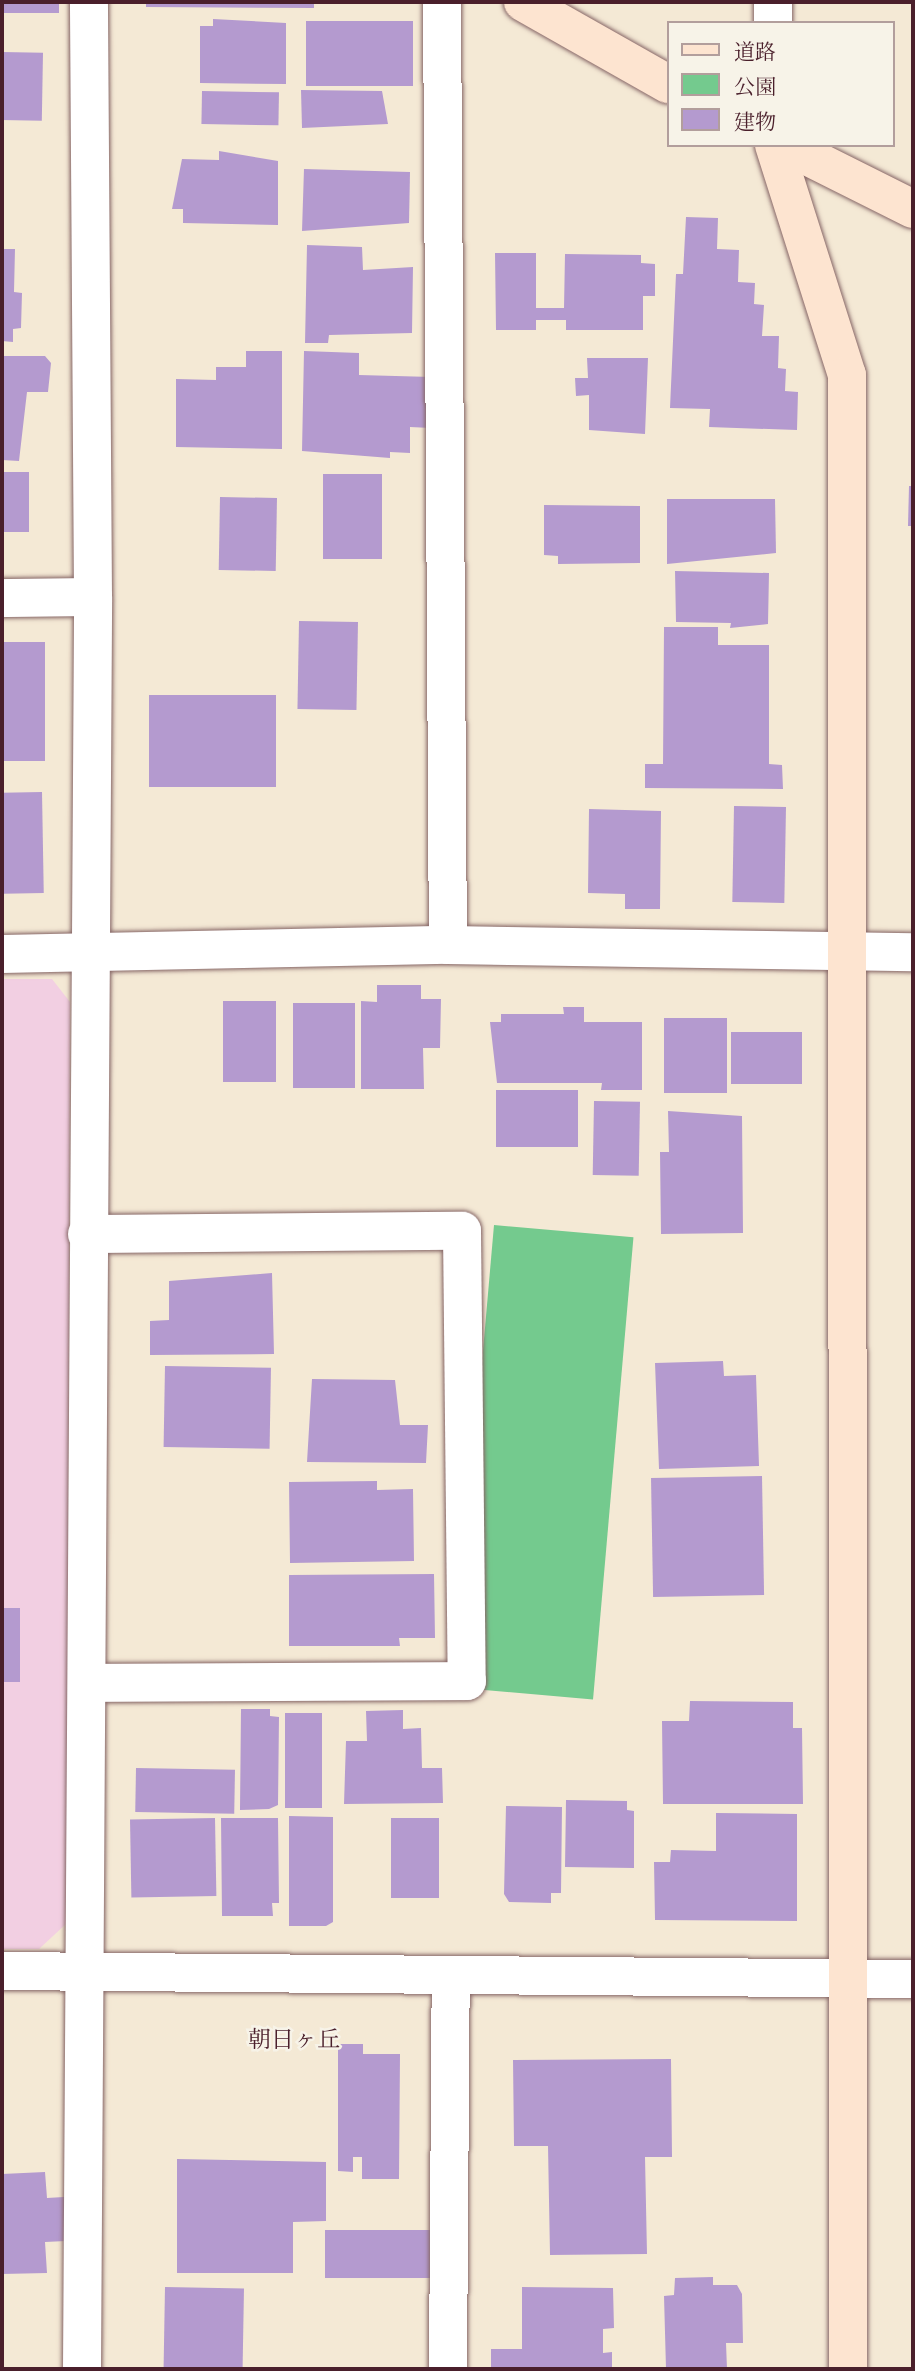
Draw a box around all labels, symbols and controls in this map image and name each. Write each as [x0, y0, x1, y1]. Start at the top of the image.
legend [666, 21, 894, 147]
text: 道路 [734, 39, 776, 65]
text: 公園 [734, 74, 776, 100]
text: 建物 [734, 109, 776, 135]
district label: 朝日ヶ丘 [248, 2025, 340, 2053]

